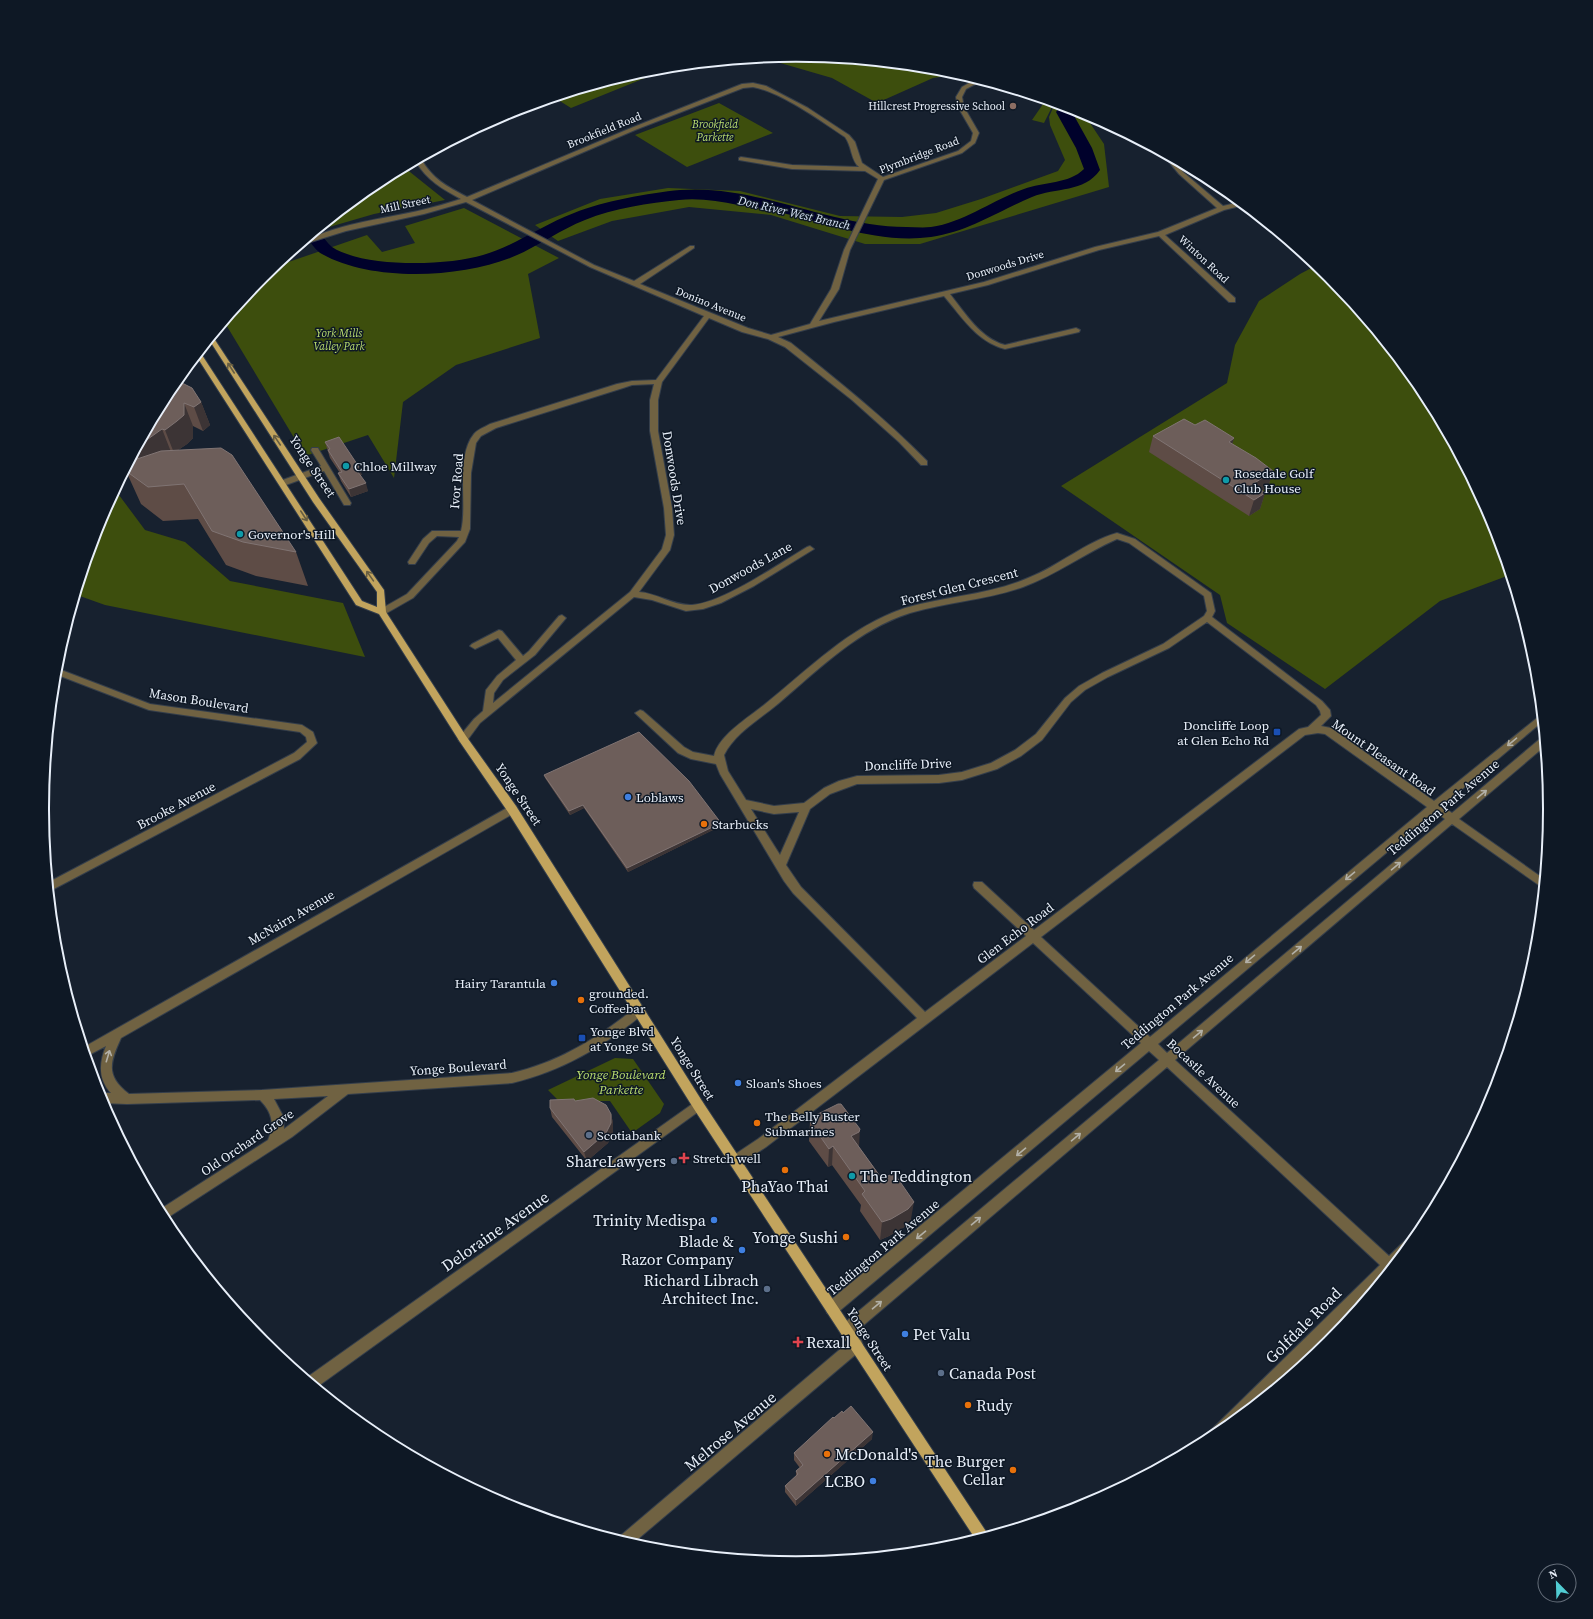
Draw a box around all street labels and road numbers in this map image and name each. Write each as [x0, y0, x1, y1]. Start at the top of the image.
street label: Brookfield Road [565, 108, 644, 152]
street label: Plymbridge Road [877, 133, 962, 178]
street label: Mill Street [379, 192, 432, 217]
street label: Winton Road [1175, 232, 1233, 287]
street label: Donwoods Drive [964, 246, 1046, 284]
street label: Donino Avenue [673, 283, 749, 326]
street label: Donwoods Drive [659, 430, 690, 527]
street label: Yonge Street [285, 432, 340, 501]
street label: Ivor Road [446, 452, 467, 509]
street label: Donwoods Lane [706, 537, 795, 597]
street label: Forest Glen Crescent [899, 564, 1020, 609]
street label: Mason Boulevard [148, 684, 251, 717]
street label: Mount Pleasant Road [1329, 715, 1439, 800]
street label: Doncliffe Drive [864, 754, 952, 775]
street label: Teddington Park Avenue [1384, 755, 1503, 859]
street label: Yonge Street [491, 760, 546, 829]
street label: Brooke Avenue [134, 777, 219, 833]
street label: McNairn Avenue [245, 886, 338, 949]
street label: Glen Echo Road [974, 899, 1058, 968]
street label: Teddington Park Avenue [1118, 949, 1237, 1053]
street label: Yonge Street [666, 1033, 719, 1104]
street label: Bocastle Avenue [1163, 1035, 1244, 1112]
street label: Yonge Boulevard [409, 1056, 508, 1079]
street label: Old Orchard Grove [197, 1105, 297, 1180]
street label: Deloraine Avenue [437, 1186, 553, 1276]
street label: Teddington Park Avenue [824, 1195, 943, 1299]
street label: Golfdale Road [1260, 1282, 1346, 1368]
street label: Yonge Street [843, 1304, 897, 1375]
street label: Melrose Avenue [679, 1386, 781, 1476]

